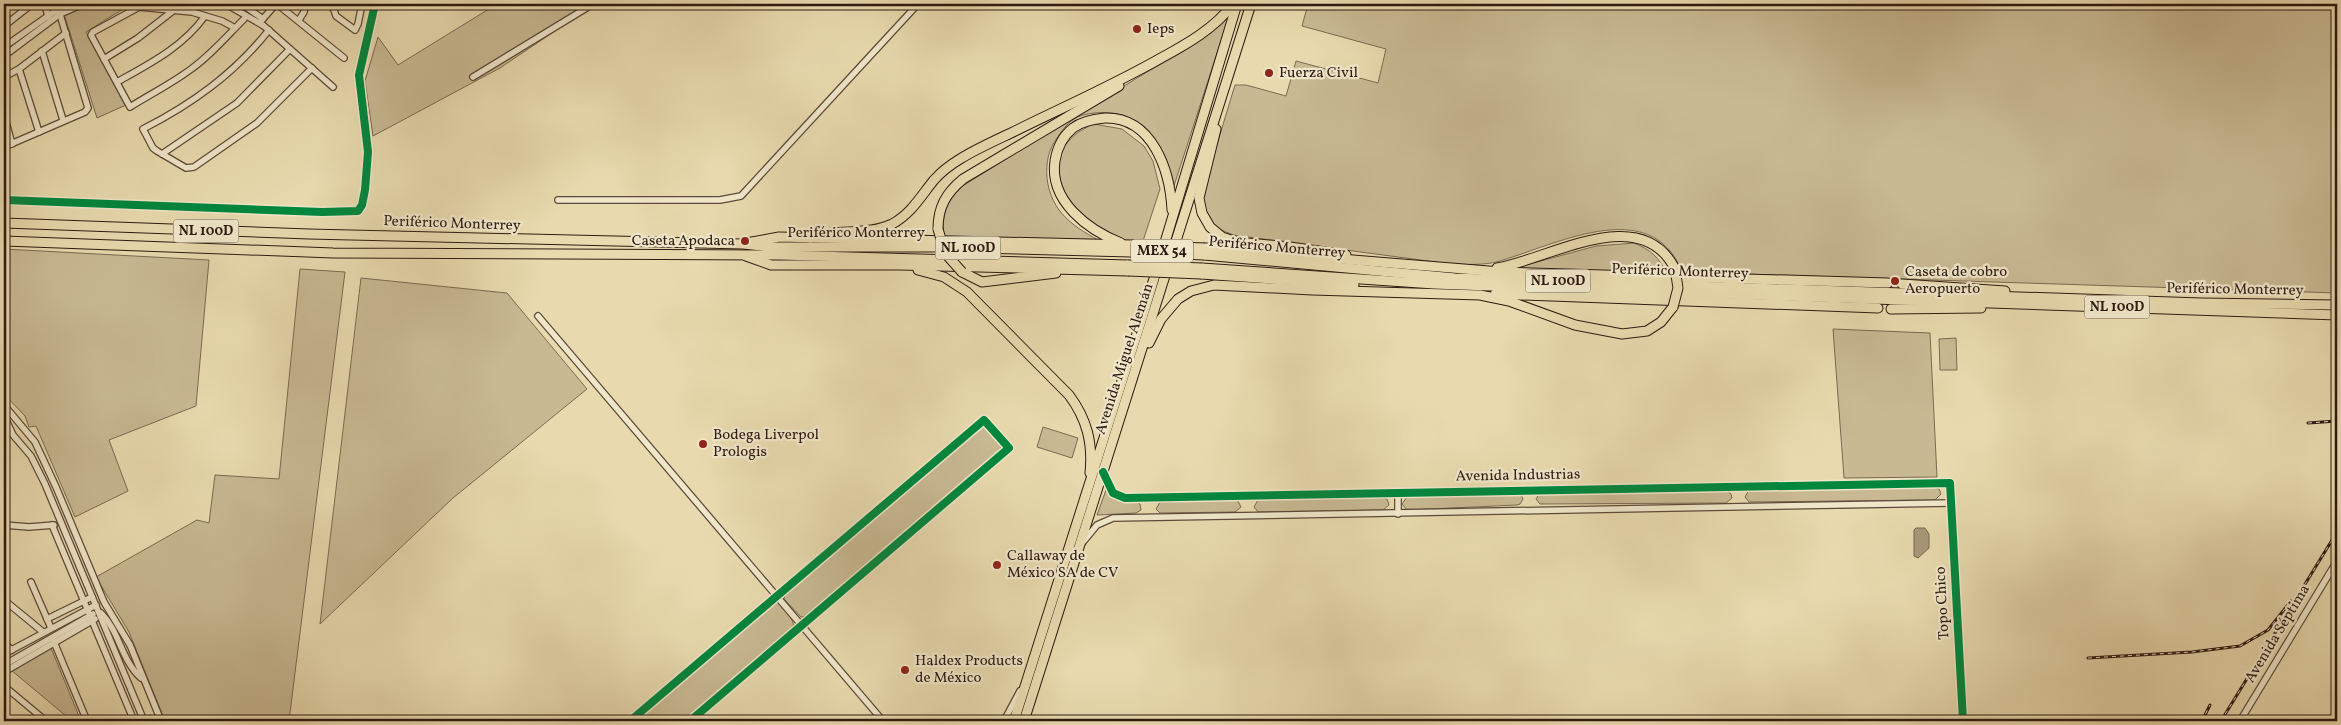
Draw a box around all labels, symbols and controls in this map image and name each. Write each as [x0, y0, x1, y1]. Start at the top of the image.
place label: Ieps [1147, 19, 1174, 40]
marker: Ieps [1131, 23, 1143, 35]
place label: Fuerza Civil [1279, 63, 1358, 84]
marker: Fuerza Civil [1263, 67, 1275, 79]
street label: Periférico Monterrey [383, 211, 521, 237]
road number: NL 100D [174, 220, 238, 242]
street label: Periférico Monterrey [787, 223, 925, 244]
place label: Caseta Apodaca [632, 231, 735, 252]
street label: Periférico Monterrey [1208, 232, 1346, 264]
marker: Caseta Apodaca [739, 235, 751, 247]
road number: NL 100D [936, 237, 1000, 260]
road number: MEX 54 [1131, 240, 1193, 262]
street label: Periférico Monterrey [1611, 259, 1749, 285]
place label: Caseta de cobro Aeropuerto [1905, 262, 2007, 300]
road number: NL 100D [1526, 270, 1590, 292]
marker: Caseta de cobro Aeropuerto [1889, 275, 1901, 287]
street label: Periférico Monterrey [2166, 278, 2304, 302]
street label: Avenida Miguel Alemán [1091, 281, 1159, 437]
road number: NL 100D [2084, 296, 2150, 318]
place label: Bodega Liverpol Prologis [713, 425, 819, 463]
marker: Bodega Liverpol Prologis [697, 438, 709, 450]
street label: Avenida Industrias [1456, 464, 1580, 488]
place label: Callaway de México SA de CV [1007, 546, 1118, 584]
marker: Callaway de México SA de CV [991, 559, 1003, 571]
street label: Topo Chico [1931, 566, 1955, 640]
street label: Avenida Séptima [2240, 581, 2316, 687]
place label: Haldex Products de México [915, 651, 1023, 689]
marker: Haldex Products de México [899, 664, 911, 676]

